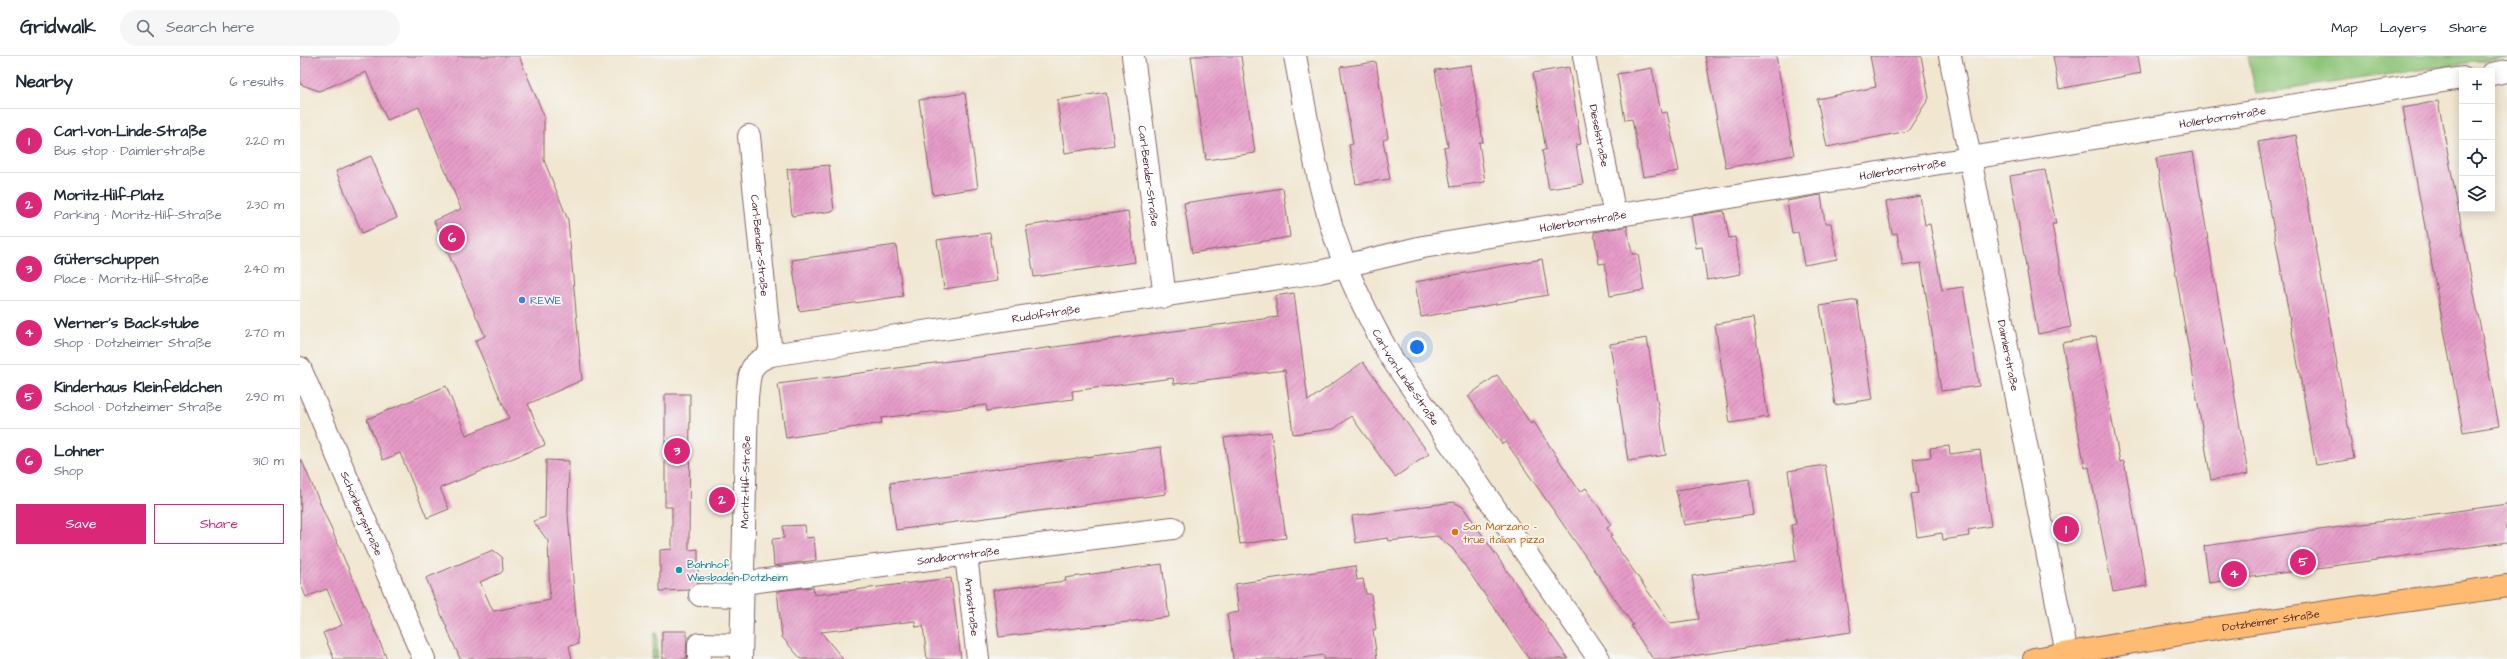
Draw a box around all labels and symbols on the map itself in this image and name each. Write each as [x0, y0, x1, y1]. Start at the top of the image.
street label: Dieselstraße [1586, 103, 1612, 168]
street label: Hollerbornstraße [2178, 103, 2267, 132]
street label: Carl-Bender-Straße [1134, 124, 1163, 228]
street label: Hollerbornstraße [1858, 155, 1947, 184]
street label: Carl-Bender-Straße [747, 194, 772, 297]
street label: Hollerbornstraße [1538, 207, 1628, 236]
pin: 6 [439, 223, 465, 253]
place label: REWE [530, 293, 562, 308]
marker: REWE [517, 295, 527, 305]
street label: Rudolfstraße [1011, 301, 1081, 326]
street label: Daimlerstraße [1994, 319, 2022, 392]
street label: Carl-von-Linde-Straße [1369, 326, 1443, 428]
your location [1407, 337, 1427, 357]
street label: Moritz-Hilf-Straße [737, 435, 754, 529]
pin: 3 [664, 436, 690, 466]
street label: Schönbergstraße [337, 469, 386, 558]
pin: 2 [709, 485, 735, 515]
pin: 1 [2053, 514, 2079, 544]
place label: San Marzano - true italian pizza [1463, 519, 1545, 547]
marker: San Marzano - true italian pizza [1450, 527, 1460, 537]
street label: Sandbornstraße [916, 543, 1001, 569]
pin: 5 [2290, 547, 2316, 577]
place label: Bahnhof Wiesbaden-Dotzheim [687, 557, 788, 585]
pin: 4 [2221, 559, 2247, 589]
marker: Bahnhof Wiesbaden-Dotzheim [674, 565, 684, 575]
street label: Annastraße [961, 576, 982, 637]
street label: Dotzheimer Straße [2221, 606, 2321, 635]

